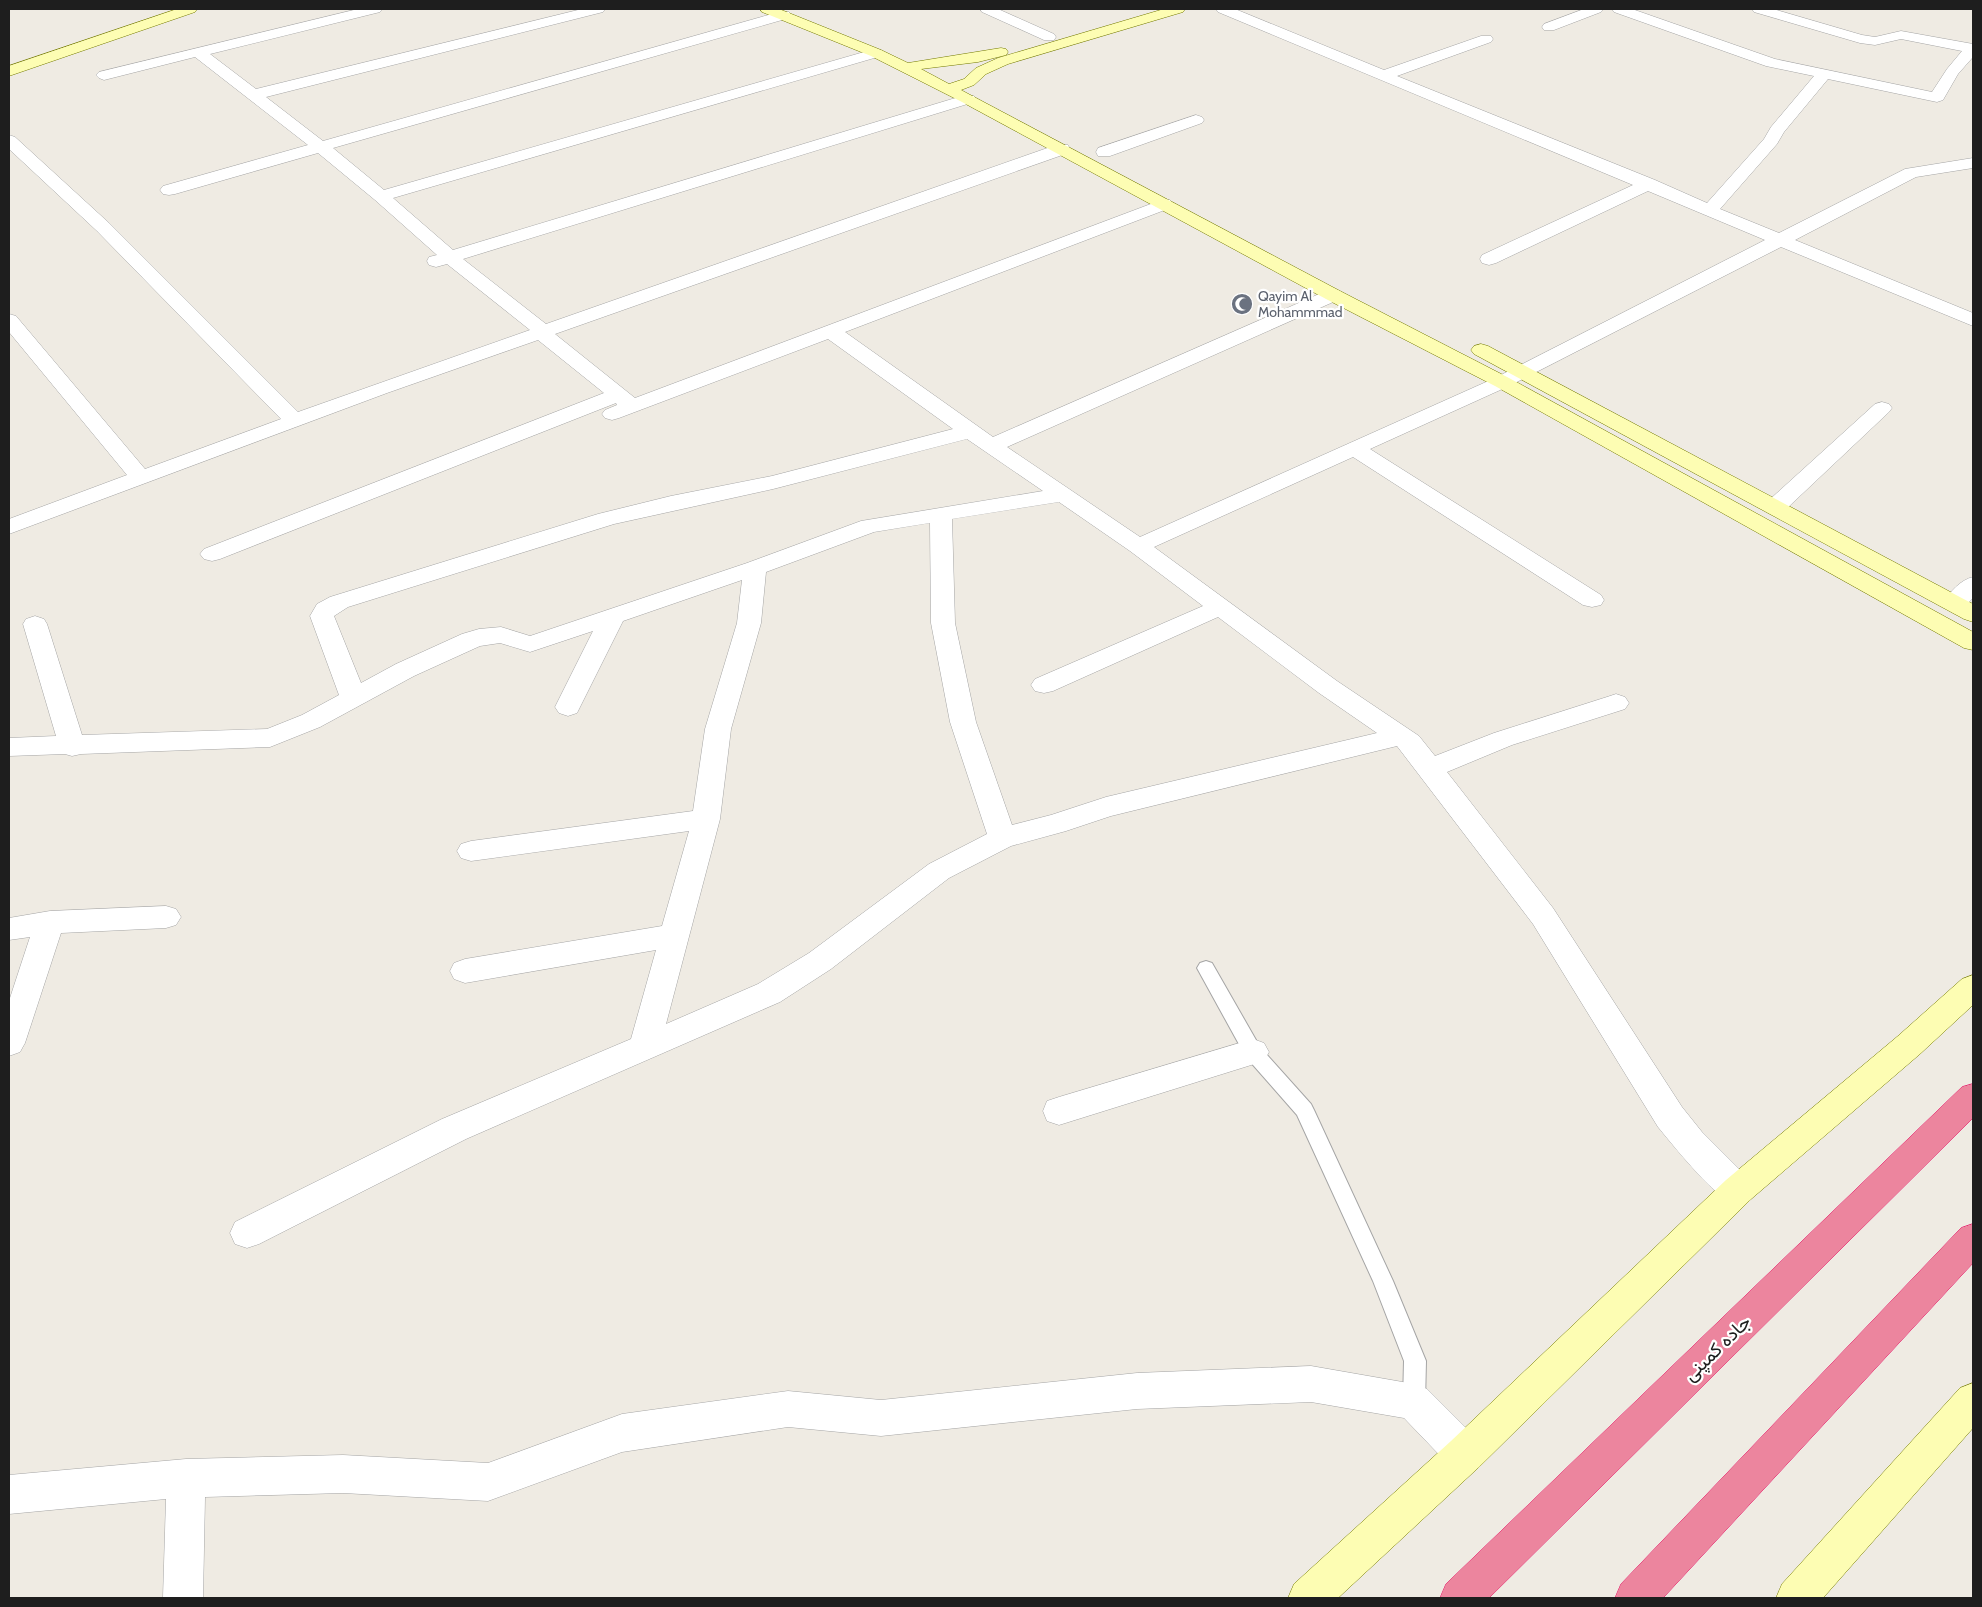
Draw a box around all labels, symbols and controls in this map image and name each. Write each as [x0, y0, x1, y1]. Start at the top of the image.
place label: Qayim Al Mohammmad [1258, 287, 1343, 321]
mosque icon: Qayim Al Mohammmad [1230, 292, 1254, 316]
street label: جاده کمپنی [1678, 1310, 1757, 1387]

